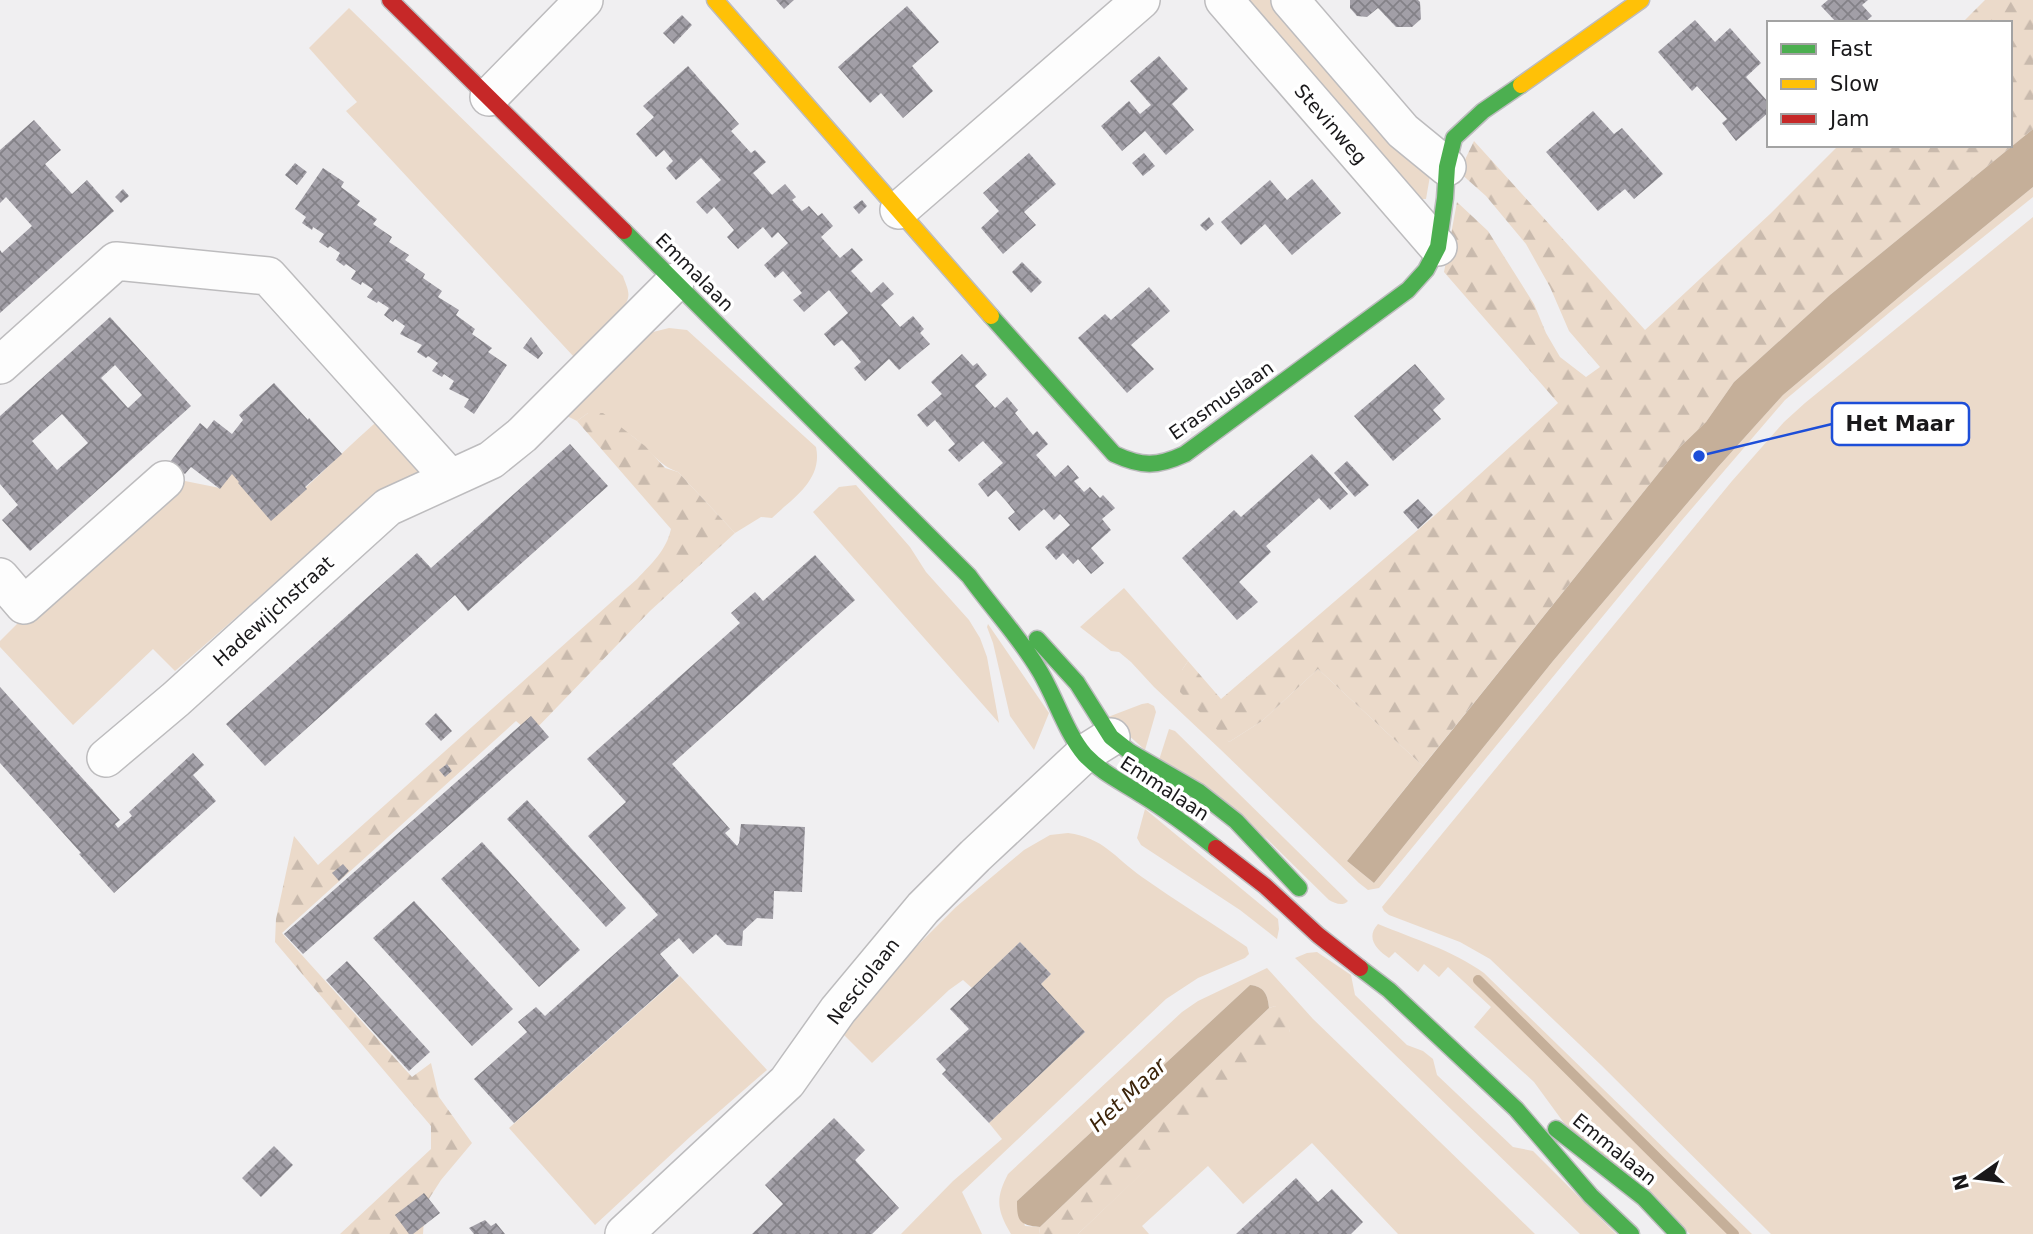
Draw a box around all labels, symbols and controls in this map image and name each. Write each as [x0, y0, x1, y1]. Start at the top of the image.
legend [1767, 21, 2012, 147]
text: Fast [1830, 37, 1872, 61]
text: Slow [1830, 72, 1879, 96]
street label: Stevinweg [1290, 79, 1372, 169]
text: Jam [1828, 107, 1870, 131]
street label: Emmalaan [651, 228, 739, 316]
street label: Erasmuslaan [1165, 356, 1277, 444]
callout: Het Maar [1832, 403, 1969, 445]
text: Het Maar [1846, 412, 1955, 436]
street label: Hadewijchstraat [208, 551, 338, 671]
street label: Emmalaan [1117, 751, 1213, 825]
street label: Nesciolaan [822, 933, 904, 1029]
water label: Het Maar [1085, 1053, 1172, 1137]
street label: Emmalaan [1569, 1109, 1661, 1189]
north arrow [1942, 1143, 2012, 1213]
text: N [1948, 1172, 1973, 1192]

